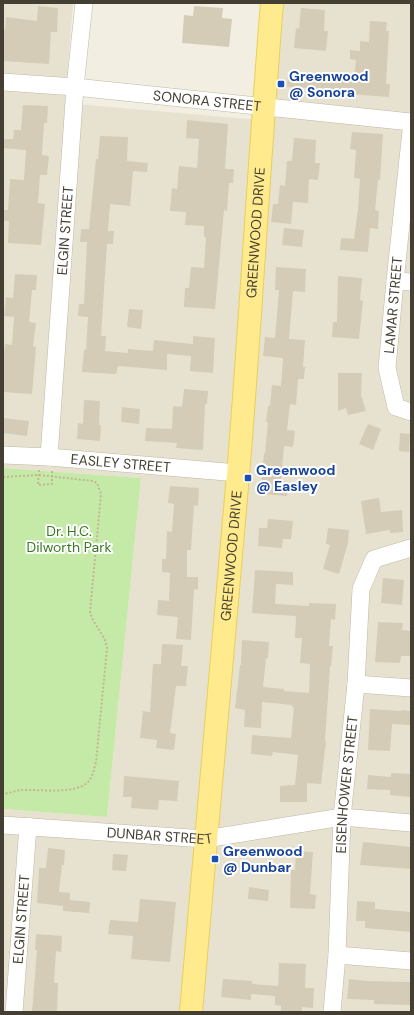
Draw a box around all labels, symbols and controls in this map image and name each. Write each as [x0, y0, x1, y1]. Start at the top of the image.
place label: Greenwood @ Sonora [289, 67, 369, 101]
marker: Greenwood @ Sonora [276, 79, 286, 89]
street label: SONORA STREET [152, 86, 262, 115]
street label: GREENWOOD DRIVE [242, 166, 269, 299]
street label: ELGIN STREET [53, 185, 77, 276]
street label: LAMAR STREET [380, 256, 406, 354]
street label: EASLEY STREET [70, 450, 172, 476]
place label: Greenwood @ Easley [256, 461, 336, 495]
marker: Greenwood @ Easley [243, 473, 253, 483]
street label: GREENWOOD DRIVE [216, 490, 246, 622]
park label: Dr. H.C. Dilworth Park [27, 522, 111, 556]
street label: EISENHOWER STREET [332, 715, 362, 854]
street label: DUNBAR STREET [106, 823, 214, 848]
place label: Greenwood @ Dunbar [223, 842, 303, 876]
marker: Greenwood @ Dunbar [210, 854, 220, 864]
street label: ELGIN STREET [9, 874, 33, 965]

